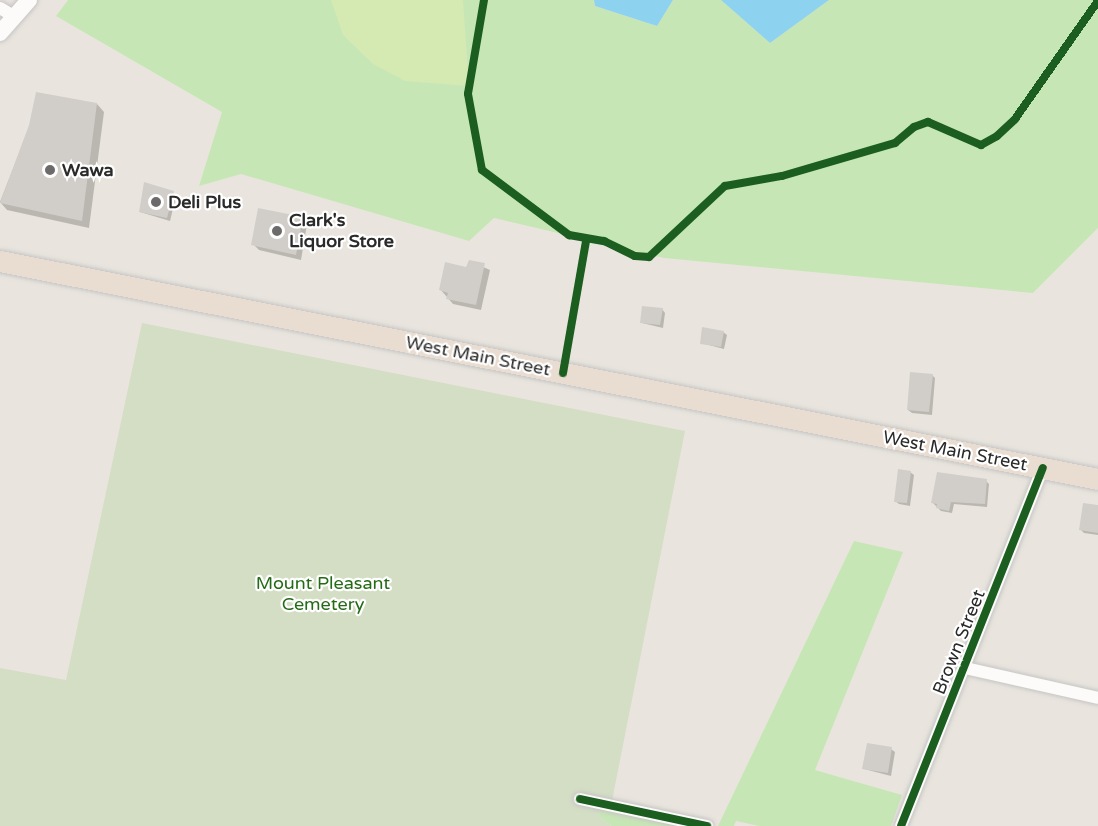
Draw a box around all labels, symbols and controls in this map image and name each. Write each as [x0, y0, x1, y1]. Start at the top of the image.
place label: Wawa [62, 159, 114, 181]
marker: Wawa [43, 163, 57, 177]
place label: Deli Plus [168, 191, 241, 213]
marker: Deli Plus [149, 195, 163, 209]
place label: Clark's Liquor Store [289, 210, 394, 252]
marker: Clark's Liquor Store [270, 224, 284, 238]
street label: West Main Street [404, 331, 552, 381]
street label: West Main Street [881, 426, 1029, 476]
park label: Mount Pleasant Cemetery [256, 573, 390, 616]
street label: Brown Street [928, 586, 990, 698]

